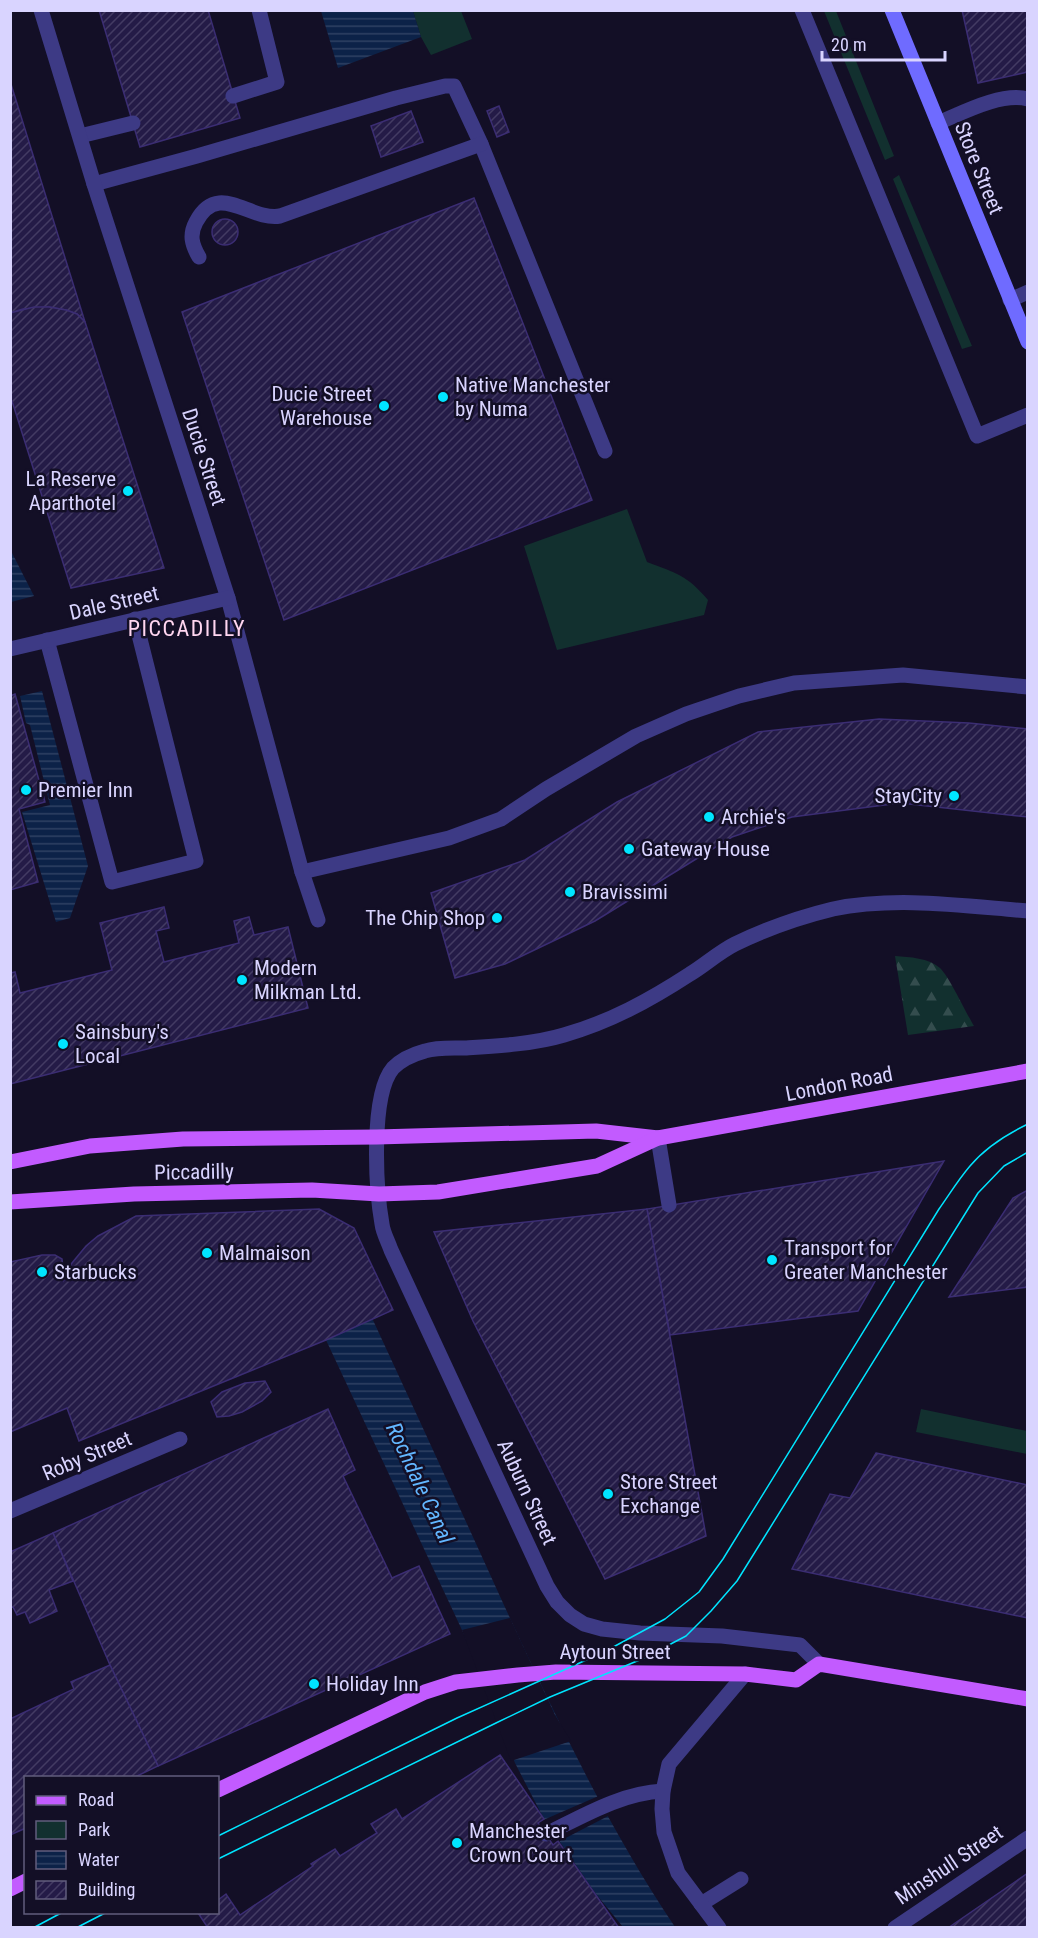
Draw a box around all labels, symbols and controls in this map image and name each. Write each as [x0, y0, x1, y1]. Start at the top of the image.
scale bar [822, 24, 945, 62]
text: 20 m [831, 34, 866, 55]
street label: Store Street [950, 118, 1008, 218]
place label: Native Manchester by Numa [455, 373, 610, 421]
place label: Ducie Street Warehouse [271, 382, 372, 430]
marker: Native Manchester by Numa [436, 390, 450, 404]
marker: Ducie Street Warehouse [377, 399, 391, 413]
street label: Ducie Street [177, 405, 231, 509]
place label: La Reserve Aparthotel [25, 467, 116, 515]
marker: La Reserve Aparthotel [121, 484, 135, 498]
street label: Dale Street [67, 581, 161, 625]
district label: PICCADILLY [128, 616, 246, 641]
place label: Premier Inn [38, 778, 133, 802]
marker: Premier Inn [19, 783, 33, 797]
place label: StayCity [875, 784, 942, 808]
marker: StayCity [947, 789, 961, 803]
place label: Archie's [721, 805, 786, 829]
marker: Archie's [702, 810, 716, 824]
place label: Gateway House [641, 837, 770, 861]
marker: Gateway House [622, 842, 636, 856]
place label: Bravissimi [582, 880, 668, 904]
marker: Bravissimi [563, 885, 577, 899]
place label: The Chip Shop [365, 906, 485, 930]
marker: The Chip Shop [490, 911, 504, 925]
place label: Modern Milkman Ltd. [254, 956, 362, 1004]
marker: Modern Milkman Ltd. [235, 973, 249, 987]
place label: Sainsbury's Local [75, 1020, 169, 1068]
marker: Sainsbury's Local [56, 1037, 70, 1051]
street label: London Road [783, 1062, 895, 1106]
street label: Piccadilly [154, 1159, 234, 1185]
place label: Transport for Greater Manchester [784, 1236, 948, 1284]
place label: Malmaison [219, 1241, 311, 1265]
marker: Malmaison [200, 1246, 214, 1260]
marker: Transport for Greater Manchester [765, 1253, 779, 1267]
place label: Starbucks [54, 1260, 137, 1284]
marker: Starbucks [35, 1265, 49, 1279]
water label: Rochdale Canal [381, 1418, 459, 1549]
street label: Roby Street [39, 1426, 135, 1486]
street label: Auburn Street [492, 1436, 562, 1548]
place label: Store Street Exchange [620, 1470, 718, 1518]
marker: Store Street Exchange [601, 1487, 615, 1501]
street label: Aytoun Street [559, 1640, 671, 1664]
place label: Holiday Inn [326, 1672, 419, 1696]
marker: Holiday Inn [307, 1677, 321, 1691]
legend [24, 1776, 219, 1914]
text: Road [78, 1789, 114, 1810]
text: Park [78, 1819, 110, 1840]
place label: Manchester Crown Court [469, 1819, 572, 1867]
street label: Minshull Street [891, 1820, 1007, 1910]
marker: Manchester Crown Court [450, 1836, 464, 1850]
text: Water [78, 1849, 120, 1870]
text: Building [78, 1879, 135, 1900]

